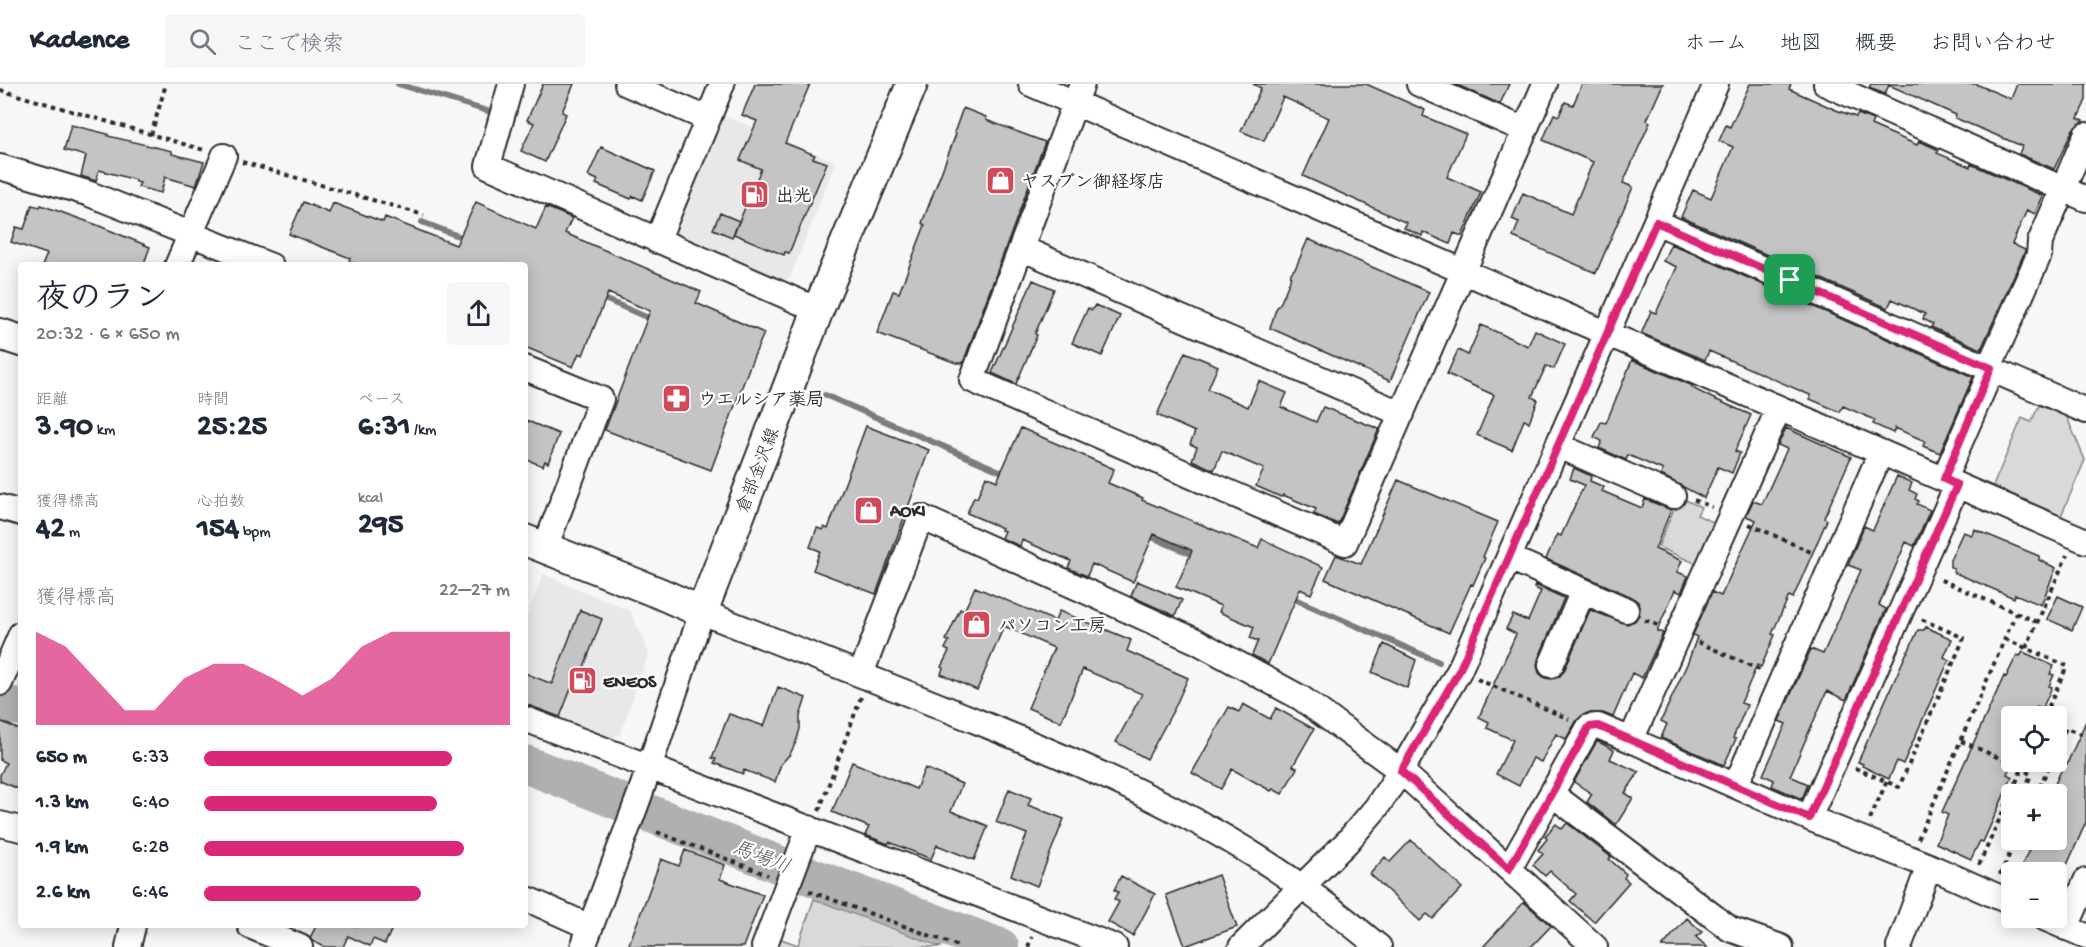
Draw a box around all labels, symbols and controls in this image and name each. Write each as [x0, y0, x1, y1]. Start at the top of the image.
search box [165, 14, 585, 68]
text: Kadence [30, 25, 129, 58]
icon: search [186, 25, 219, 58]
text: ここで検索 [234, 33, 344, 59]
text: ホーム [1685, 33, 1747, 58]
text: 地図 [1780, 33, 1822, 58]
text: 概要 [1855, 33, 1897, 58]
text: お問い合わせ [1930, 33, 2056, 58]
shop icon: ヤスブン御経塚店 [984, 165, 1016, 197]
place label: ヤスブン御経塚店 [1021, 172, 1165, 194]
fuel station icon: 出光 [739, 179, 771, 211]
place label: 出光 [776, 186, 812, 208]
pin [1764, 254, 1815, 305]
icon: arrive [1773, 263, 1806, 296]
text: 夜のラン [36, 282, 168, 320]
button: share [447, 282, 510, 345]
text: 20:32 · 6 × 650 m [36, 324, 180, 347]
pharmacy icon: ウエルシア薬局 [661, 383, 693, 415]
place label: ウエルシア薬局 [698, 390, 824, 412]
text: 距離 [36, 392, 68, 411]
text: 時間 [197, 392, 229, 411]
text: ペース [358, 392, 405, 411]
text: 3.90 [36, 411, 93, 446]
text: 25:25 [197, 411, 267, 446]
text: 6:31 [358, 411, 410, 446]
text: km [93, 422, 115, 441]
text: /km [410, 422, 436, 441]
street label: 倉部金沢線 [732, 425, 785, 517]
text: kcal [358, 490, 383, 509]
text: 獲得標高 [36, 494, 100, 513]
text: 心拍数 [197, 494, 245, 513]
shop icon: AOKI [853, 494, 885, 526]
place label: AOKI [889, 502, 926, 523]
text: 295 [358, 509, 404, 544]
text: 42 [36, 513, 65, 548]
text: 154 [197, 513, 239, 548]
text: m [65, 524, 80, 543]
text: bpm [239, 524, 271, 543]
text: 22–27 m [439, 580, 510, 603]
text: 獲得標高 [36, 588, 116, 611]
shop icon: パソコン工房 [961, 609, 993, 641]
place label: パソコン工房 [998, 616, 1106, 638]
fuel station icon: ENEOS [566, 665, 598, 697]
place label: ENEOS [603, 673, 657, 694]
map controls [2001, 706, 2067, 928]
button: locate [2001, 706, 2067, 772]
text: 650 m [36, 747, 87, 770]
text: 6:33 [132, 747, 169, 770]
button: + [2001, 784, 2067, 850]
text: 1.3 km [36, 792, 89, 815]
text: 6:40 [132, 792, 169, 815]
text: 1.9 km [36, 837, 88, 860]
text: 6:28 [132, 837, 169, 860]
water label: 馬場川 [729, 837, 793, 881]
button: − [2001, 862, 2067, 928]
text: 2.6 km [36, 882, 90, 905]
text: 6:46 [132, 882, 168, 905]

